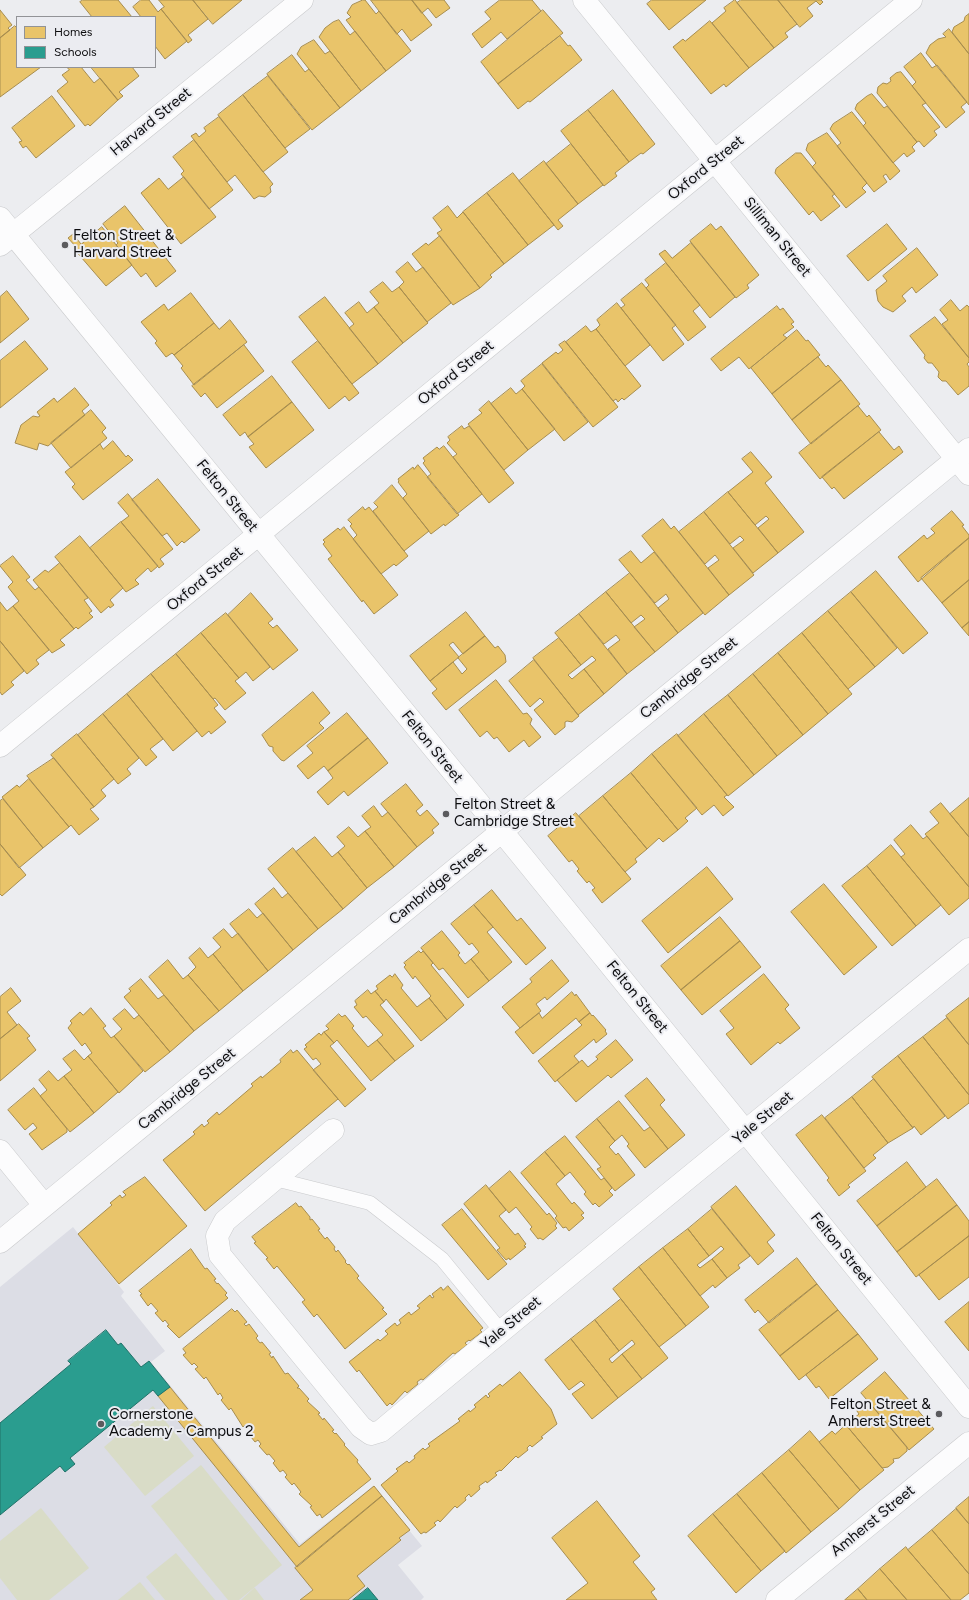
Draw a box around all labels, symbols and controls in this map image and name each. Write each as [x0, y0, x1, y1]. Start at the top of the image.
legend [16, 16, 156, 68]
text: Homes [54, 25, 92, 39]
text: Schools [54, 45, 97, 59]
street label: Harvard Street [107, 84, 195, 160]
street label: Oxford Street [664, 132, 748, 204]
street label: Silliman Street [739, 194, 815, 280]
place label: Felton Street & Harvard Street [73, 227, 174, 262]
marker: Felton Street & Harvard Street [60, 240, 70, 250]
street label: Oxford Street [414, 337, 498, 409]
street label: Felton Street [192, 456, 262, 536]
street label: Oxford Street [163, 543, 247, 615]
street label: Cambridge Street [637, 633, 741, 723]
street label: Felton Street [397, 707, 467, 787]
place label: Felton Street & Cambridge Street [454, 796, 574, 831]
marker: Felton Street & Cambridge Street [441, 809, 451, 819]
street label: Cambridge Street [386, 839, 490, 929]
street label: Felton Street [602, 957, 672, 1037]
street label: Cambridge Street [135, 1044, 239, 1134]
street label: Yale Street [729, 1088, 797, 1148]
street label: Felton Street [806, 1209, 876, 1289]
street label: Yale Street [477, 1293, 545, 1353]
place label: Felton Street & Amherst Street [828, 1396, 931, 1431]
place label: Cornerstone Academy - Campus 2 [109, 1406, 254, 1441]
marker: Felton Street & Amherst Street [934, 1409, 944, 1419]
marker: Cornerstone Academy - Campus 2 [96, 1419, 106, 1429]
street label: Amherst Street [827, 1482, 919, 1560]

